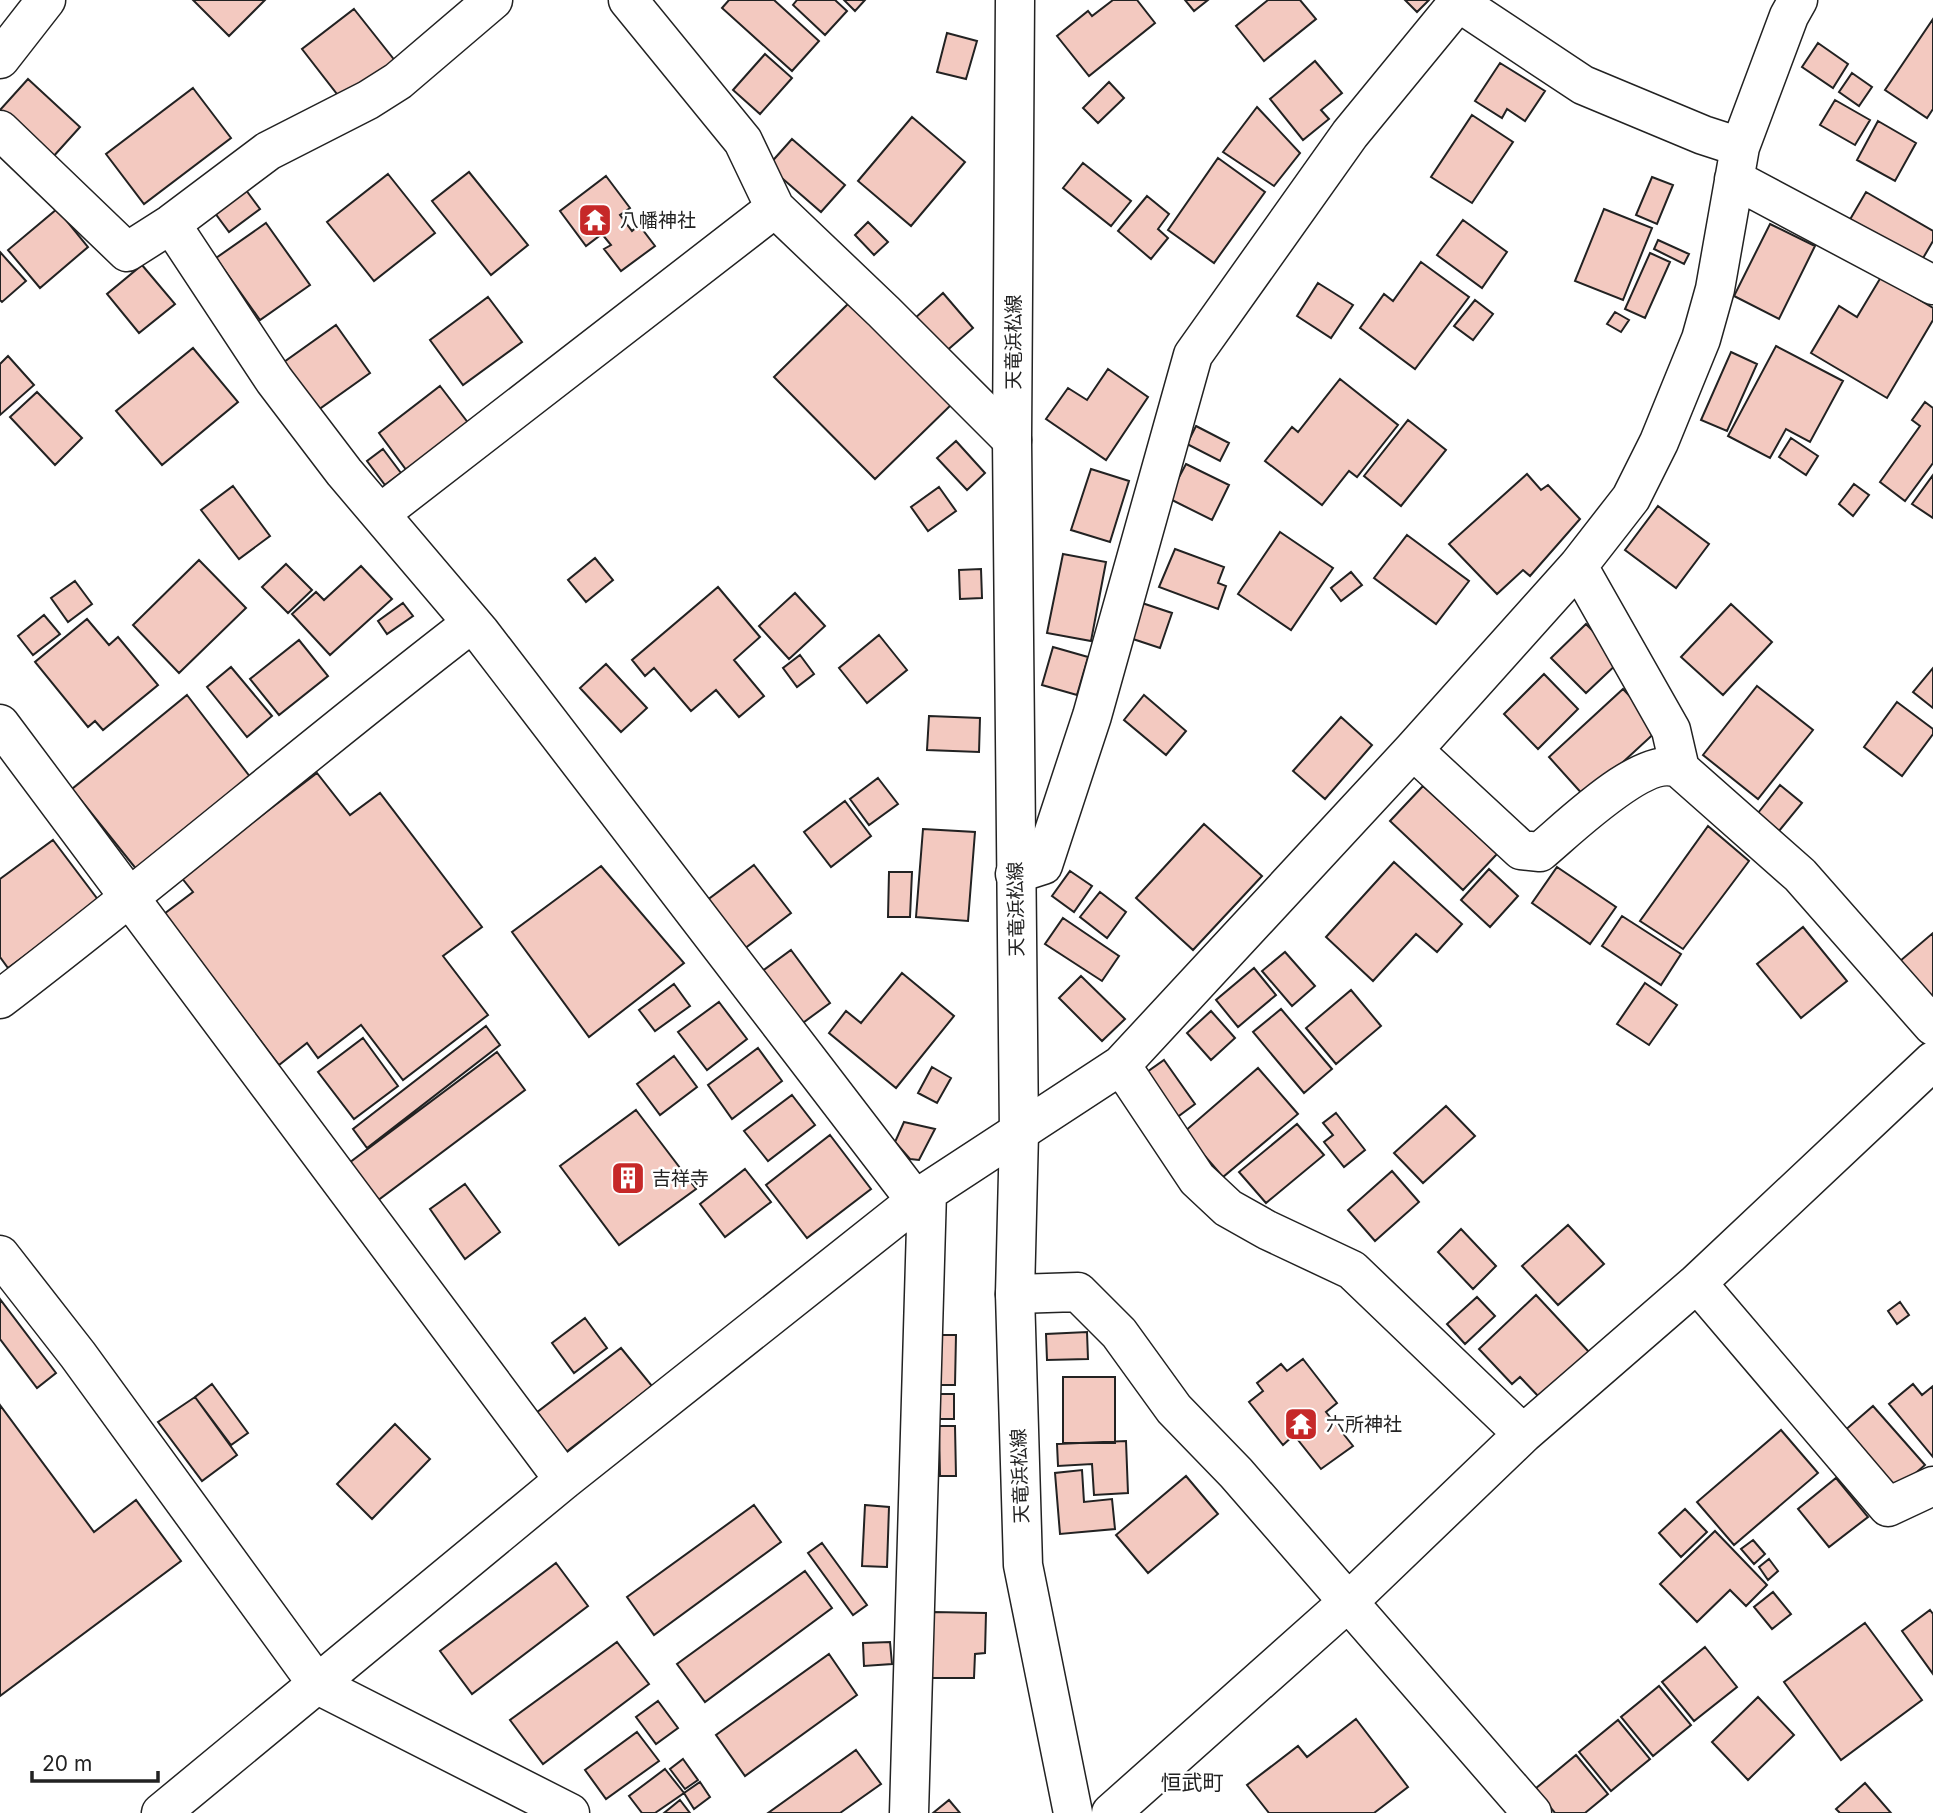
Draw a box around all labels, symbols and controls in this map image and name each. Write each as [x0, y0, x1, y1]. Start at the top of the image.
temple icon: 八幡神社 [576, 201, 614, 239]
place label: 八幡神社 [620, 209, 696, 232]
street label: 天竜浜松線 [1002, 294, 1025, 390]
street label: 天竜浜松線 [1004, 861, 1028, 957]
building icon: 吉祥寺 [609, 1159, 647, 1197]
place label: 吉祥寺 [652, 1167, 709, 1190]
temple icon: 六所神社 [1282, 1405, 1320, 1443]
place label: 六所神社 [1326, 1413, 1402, 1436]
street label: 天竜浜松線 [1007, 1428, 1033, 1524]
scale bar [32, 1740, 158, 1784]
text: 20 m [42, 1751, 92, 1776]
district label: 恒武町 [1161, 1770, 1224, 1795]

